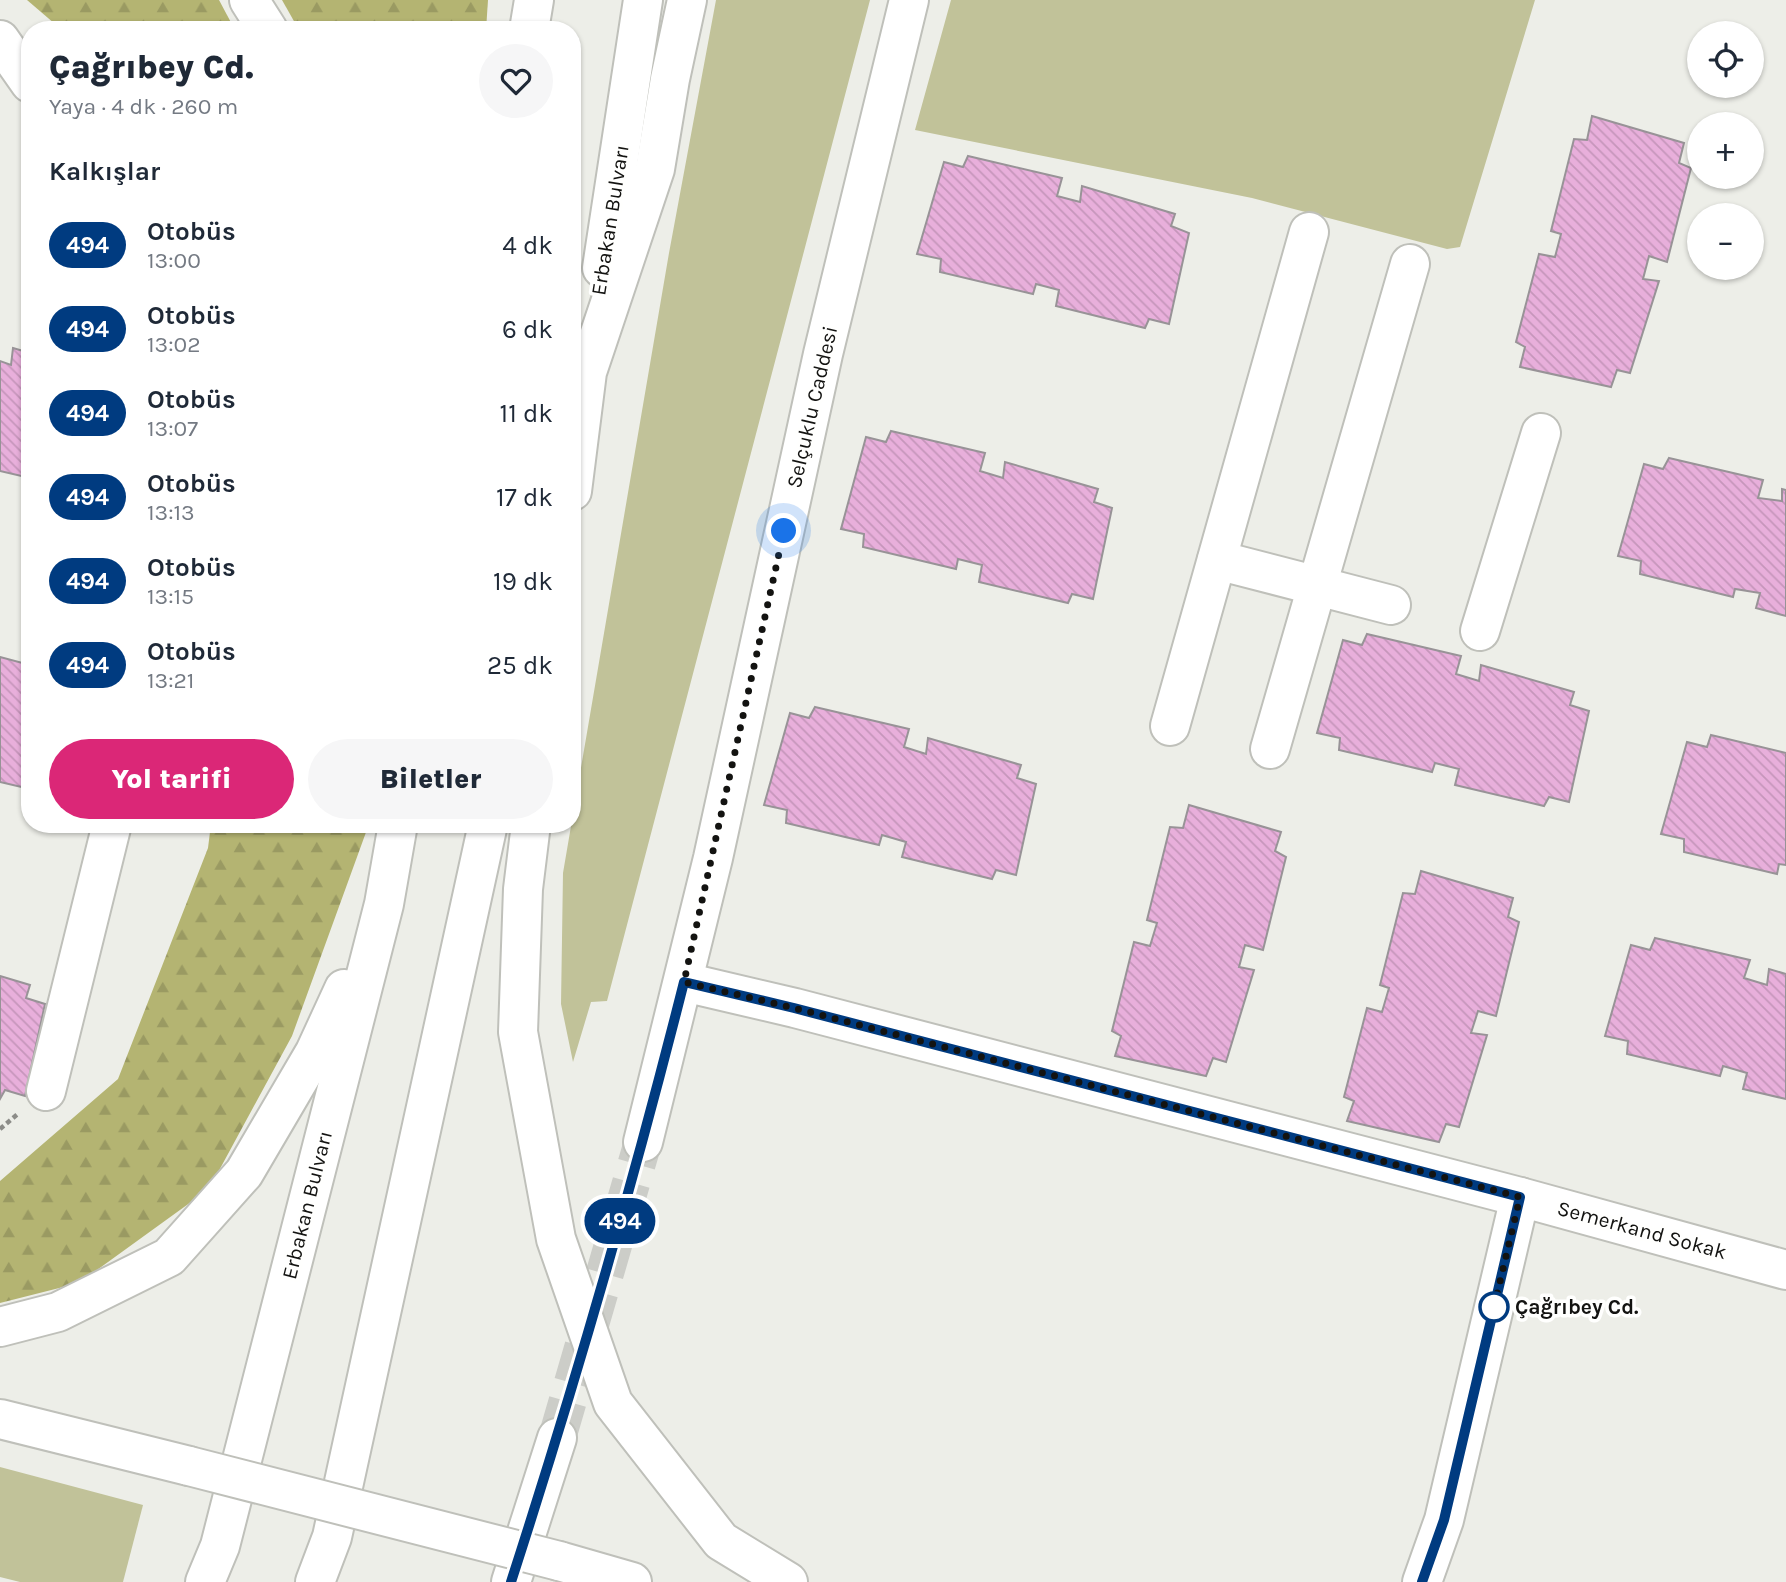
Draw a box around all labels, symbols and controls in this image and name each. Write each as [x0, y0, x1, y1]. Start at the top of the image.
map controls [1687, 21, 1764, 280]
button: locate [1687, 21, 1764, 98]
button: heart [479, 44, 553, 118]
text: Çağrıbey Cd. [49, 48, 254, 86]
text: Yaya · 4 dk · 260 m [49, 93, 238, 120]
button: + [1687, 112, 1764, 189]
street label: Erbakan Bulvarı [586, 143, 634, 297]
text: Kalkışlar [49, 156, 160, 187]
button: − [1687, 203, 1764, 280]
text: Otobüs [147, 216, 236, 247]
text: 4 dk [502, 230, 553, 261]
text: 494 [66, 231, 109, 259]
text: 13:00 [147, 247, 201, 274]
text: Otobüs [147, 300, 236, 331]
text: 6 dk [502, 314, 553, 345]
text: 494 [66, 315, 109, 343]
street label: Selçuklu Caddesi [782, 324, 842, 490]
text: 13:02 [147, 331, 200, 358]
text: Otobüs [147, 384, 236, 415]
text: 11 dk [500, 398, 553, 429]
text: 494 [66, 399, 109, 427]
text: 13:07 [147, 415, 198, 442]
text: Otobüs [147, 468, 236, 499]
text: 17 dk [496, 482, 553, 513]
text: 494 [66, 483, 109, 511]
text: 13:13 [147, 499, 195, 526]
your location [766, 513, 801, 548]
text: Otobüs [147, 552, 236, 583]
text: 19 dk [493, 566, 553, 597]
text: 494 [66, 567, 109, 595]
text: 13:15 [147, 583, 194, 610]
text: Otobüs [147, 636, 236, 667]
text: 25 dk [487, 650, 553, 681]
text: 494 [66, 651, 109, 679]
text: 13:21 [147, 667, 194, 694]
button: Yol tarifi [49, 739, 294, 819]
button: Biletler [308, 739, 553, 819]
street label: Erbakan Bulvarı [277, 1128, 337, 1282]
street label: Semerkand Sokak [1555, 1196, 1729, 1264]
line badge: 494 [580, 1198, 660, 1244]
text: 494 [598, 1207, 642, 1235]
marker: Çağrıbey Cd. [1479, 1292, 1509, 1322]
place label: Çağrıbey Cd. [1515, 1295, 1639, 1319]

